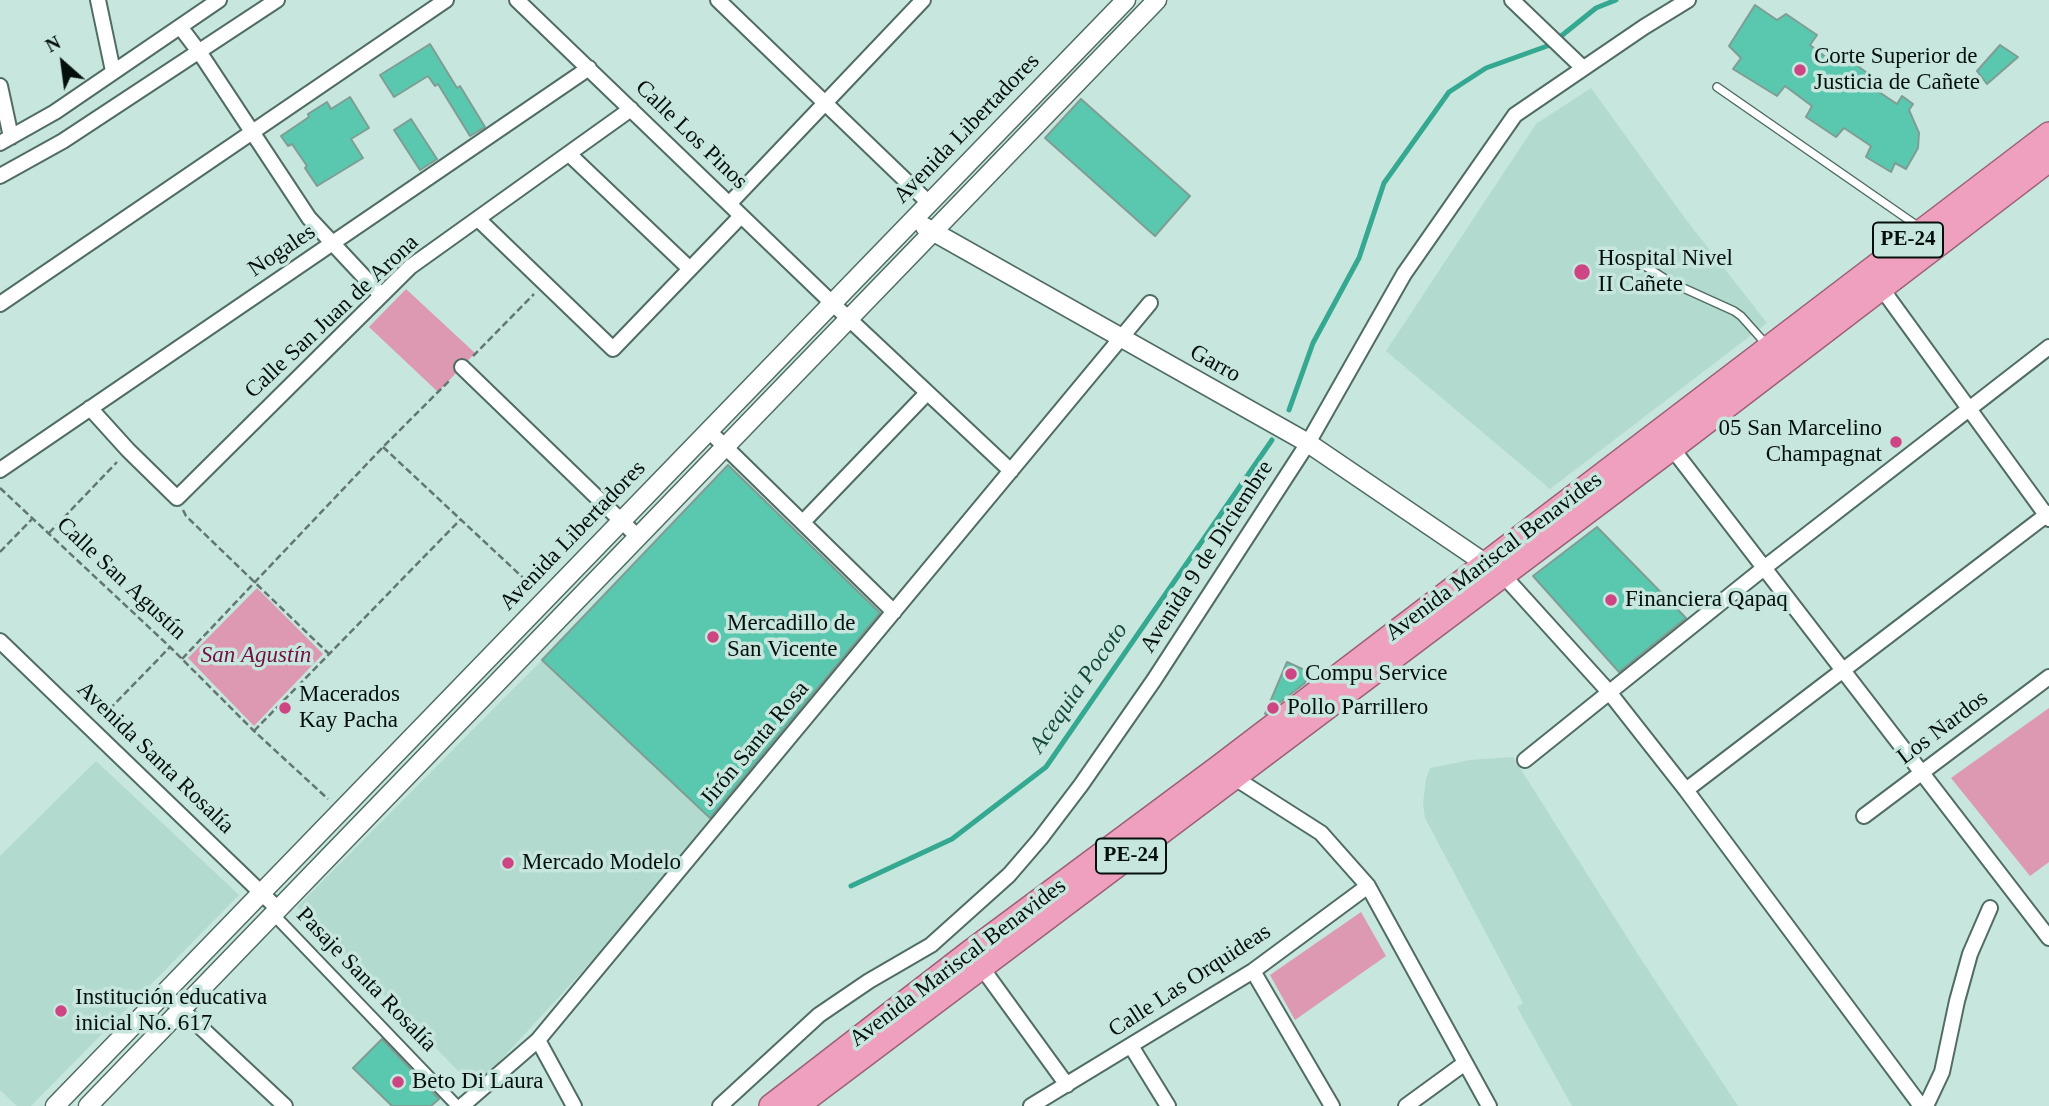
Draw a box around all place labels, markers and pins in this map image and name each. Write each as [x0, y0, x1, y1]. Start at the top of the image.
place label: Corte Superior de Justicia de Cañete [1814, 43, 1980, 97]
marker: Corte Superior de Justicia de Cañete [1792, 62, 1808, 78]
place label: Hospital Nivel II Cañete [1598, 245, 1733, 299]
marker: Hospital Nivel II Cañete [1572, 262, 1592, 282]
place label: 05 San Marcelino Champagnat [1718, 415, 1882, 469]
marker: 05 San Marcelino Champagnat [1888, 434, 1904, 450]
place label: Financiera Qapaq [1625, 586, 1788, 614]
marker: Financiera Qapaq [1603, 592, 1619, 608]
place label: Mercadillo de San Vicente [727, 610, 855, 664]
marker: Mercadillo de San Vicente [705, 629, 721, 645]
place label: Compu Service [1305, 660, 1447, 688]
marker: Compu Service [1283, 666, 1299, 682]
place label: Macerados Kay Pacha [299, 681, 400, 735]
place label: Pollo Parrillero [1287, 694, 1428, 722]
marker: Macerados Kay Pacha [277, 700, 293, 716]
marker: Pollo Parrillero [1265, 700, 1281, 716]
place label: Mercado Modelo [522, 849, 681, 877]
marker: Mercado Modelo [500, 855, 516, 871]
place label: Institución educativa inicial No. 617 [75, 984, 267, 1038]
marker: Institución educativa inicial No. 617 [53, 1003, 69, 1019]
place label: Beto Di Laura [412, 1068, 544, 1096]
marker: Beto Di Laura [390, 1074, 406, 1090]

